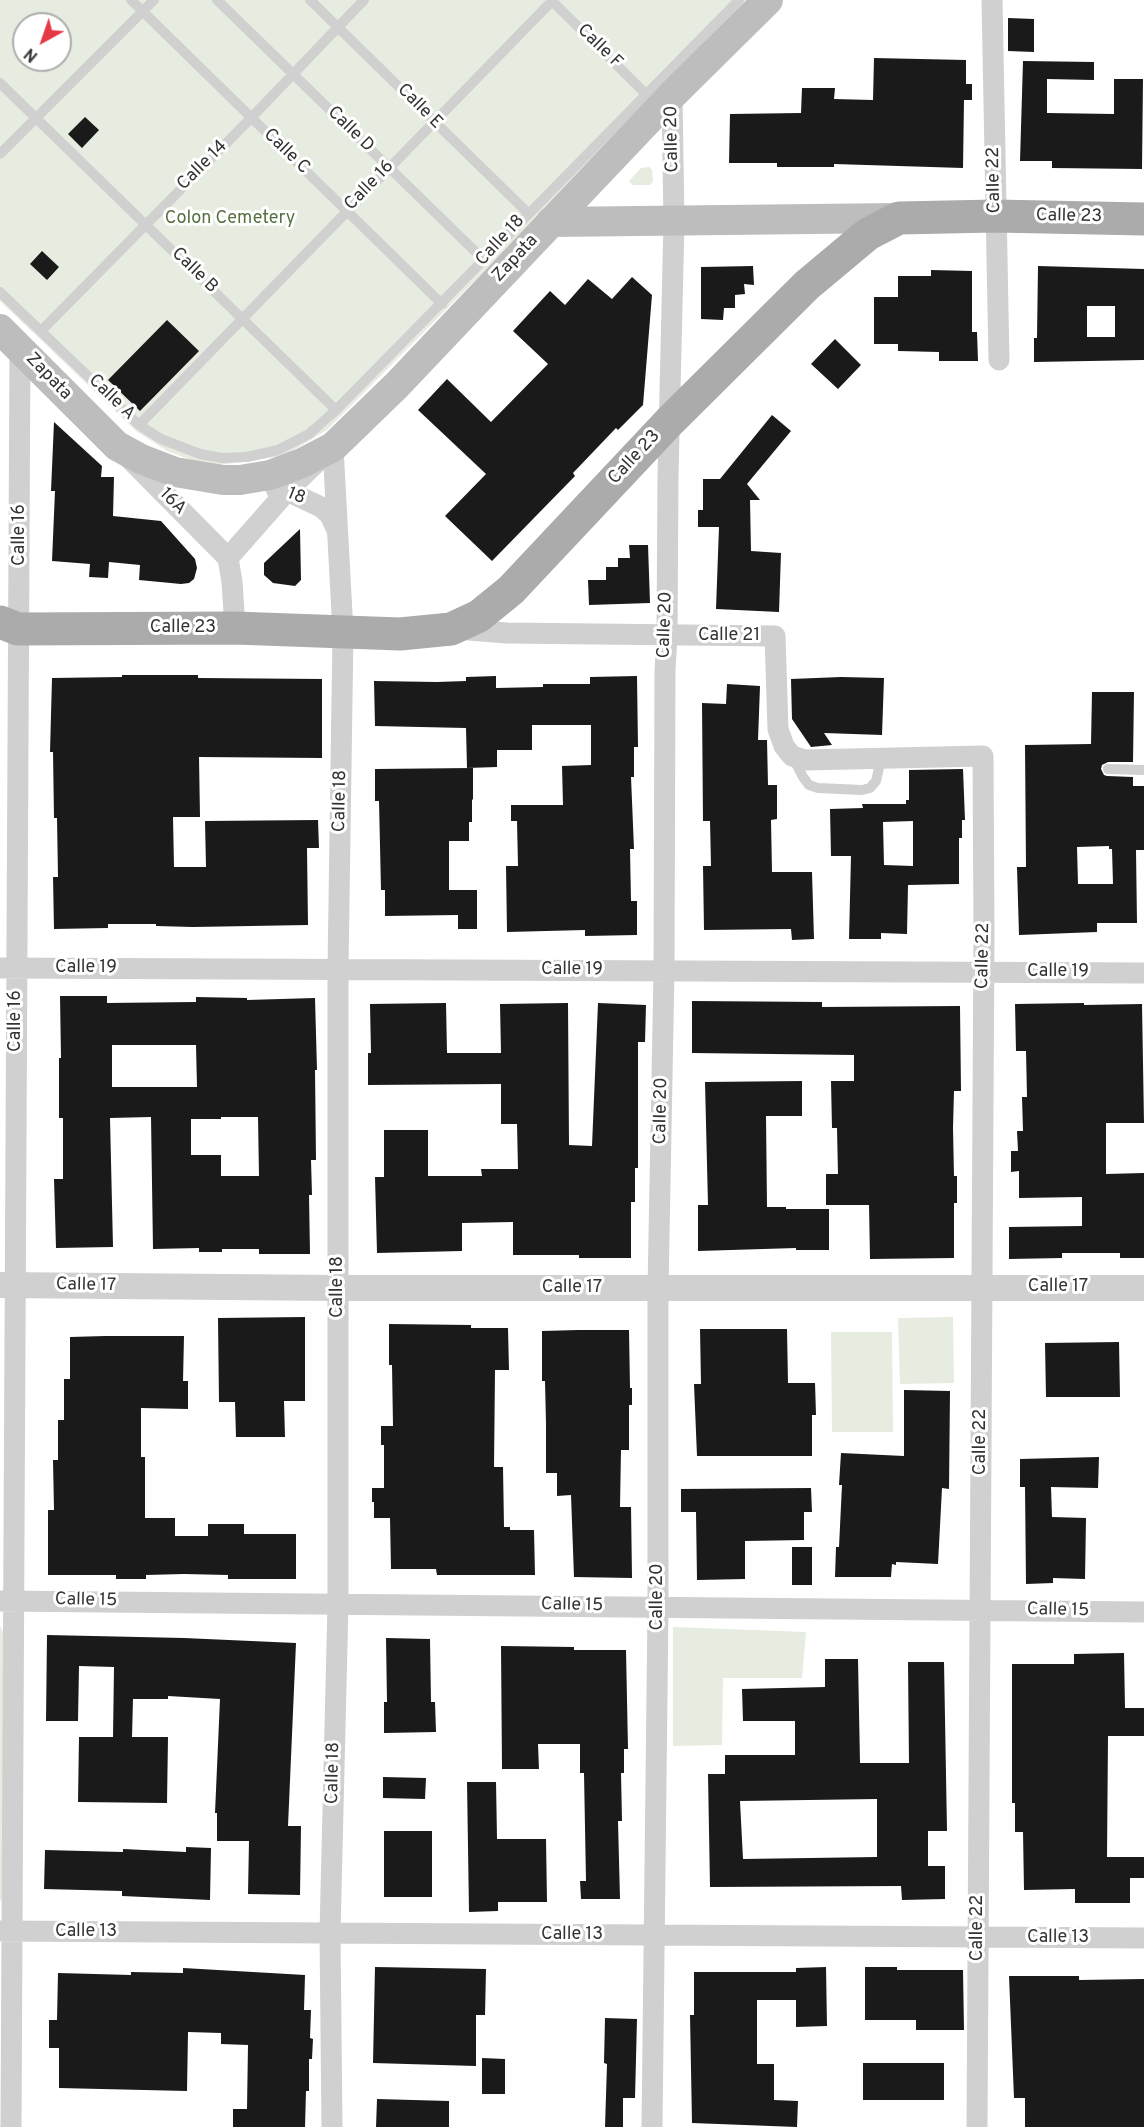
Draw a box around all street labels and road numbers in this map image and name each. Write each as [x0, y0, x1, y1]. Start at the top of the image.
street label: Calle F [572, 20, 626, 74]
street label: Calle E [392, 80, 446, 134]
street label: Calle D [322, 103, 378, 157]
street label: Calle 20 [662, 105, 684, 173]
street label: Calle C [258, 125, 314, 179]
street label: Calle 14 [173, 136, 233, 196]
street label: Calle 22 [984, 147, 1006, 213]
street label: Calle 16 [341, 156, 399, 216]
street label: Calle 23 [1036, 206, 1102, 228]
street label: Calle 18 [472, 211, 530, 271]
street label: Zapata [489, 231, 543, 287]
street label: Calle B [166, 244, 222, 298]
street label: Zapata [20, 349, 76, 405]
street label: Calle A [83, 371, 139, 425]
street label: Calle 23 [604, 426, 666, 490]
street label: 16A [154, 484, 190, 520]
street label: 18 [284, 484, 308, 510]
street label: Calle 16 [9, 504, 31, 566]
street label: Calle 20 [654, 591, 678, 659]
street label: Calle 23 [150, 617, 216, 639]
street label: Calle 21 [698, 625, 760, 647]
street label: Calle 18 [330, 770, 352, 832]
street label: Calle 22 [973, 923, 995, 989]
street label: Calle 19 [55, 957, 117, 979]
street label: Calle 19 [541, 959, 603, 981]
street label: Calle 19 [1027, 961, 1089, 983]
street label: Calle 16 [5, 990, 27, 1052]
street label: Calle 20 [651, 1077, 673, 1145]
street label: Calle 18 [327, 1256, 349, 1318]
street label: Calle 17 [56, 1275, 116, 1297]
street label: Calle 17 [1028, 1276, 1088, 1298]
street label: Calle 17 [542, 1277, 602, 1299]
street label: Calle 22 [970, 1409, 992, 1475]
street label: Calle 20 [647, 1563, 669, 1631]
street label: Calle 15 [55, 1590, 117, 1612]
street label: Calle 15 [541, 1595, 603, 1617]
street label: Calle 15 [1027, 1600, 1089, 1622]
street label: Calle 18 [323, 1742, 345, 1804]
street label: Calle 22 [967, 1895, 989, 1961]
street label: Calle 13 [55, 1921, 117, 1943]
street label: Calle 13 [541, 1924, 603, 1946]
street label: Calle 13 [1027, 1927, 1089, 1949]

